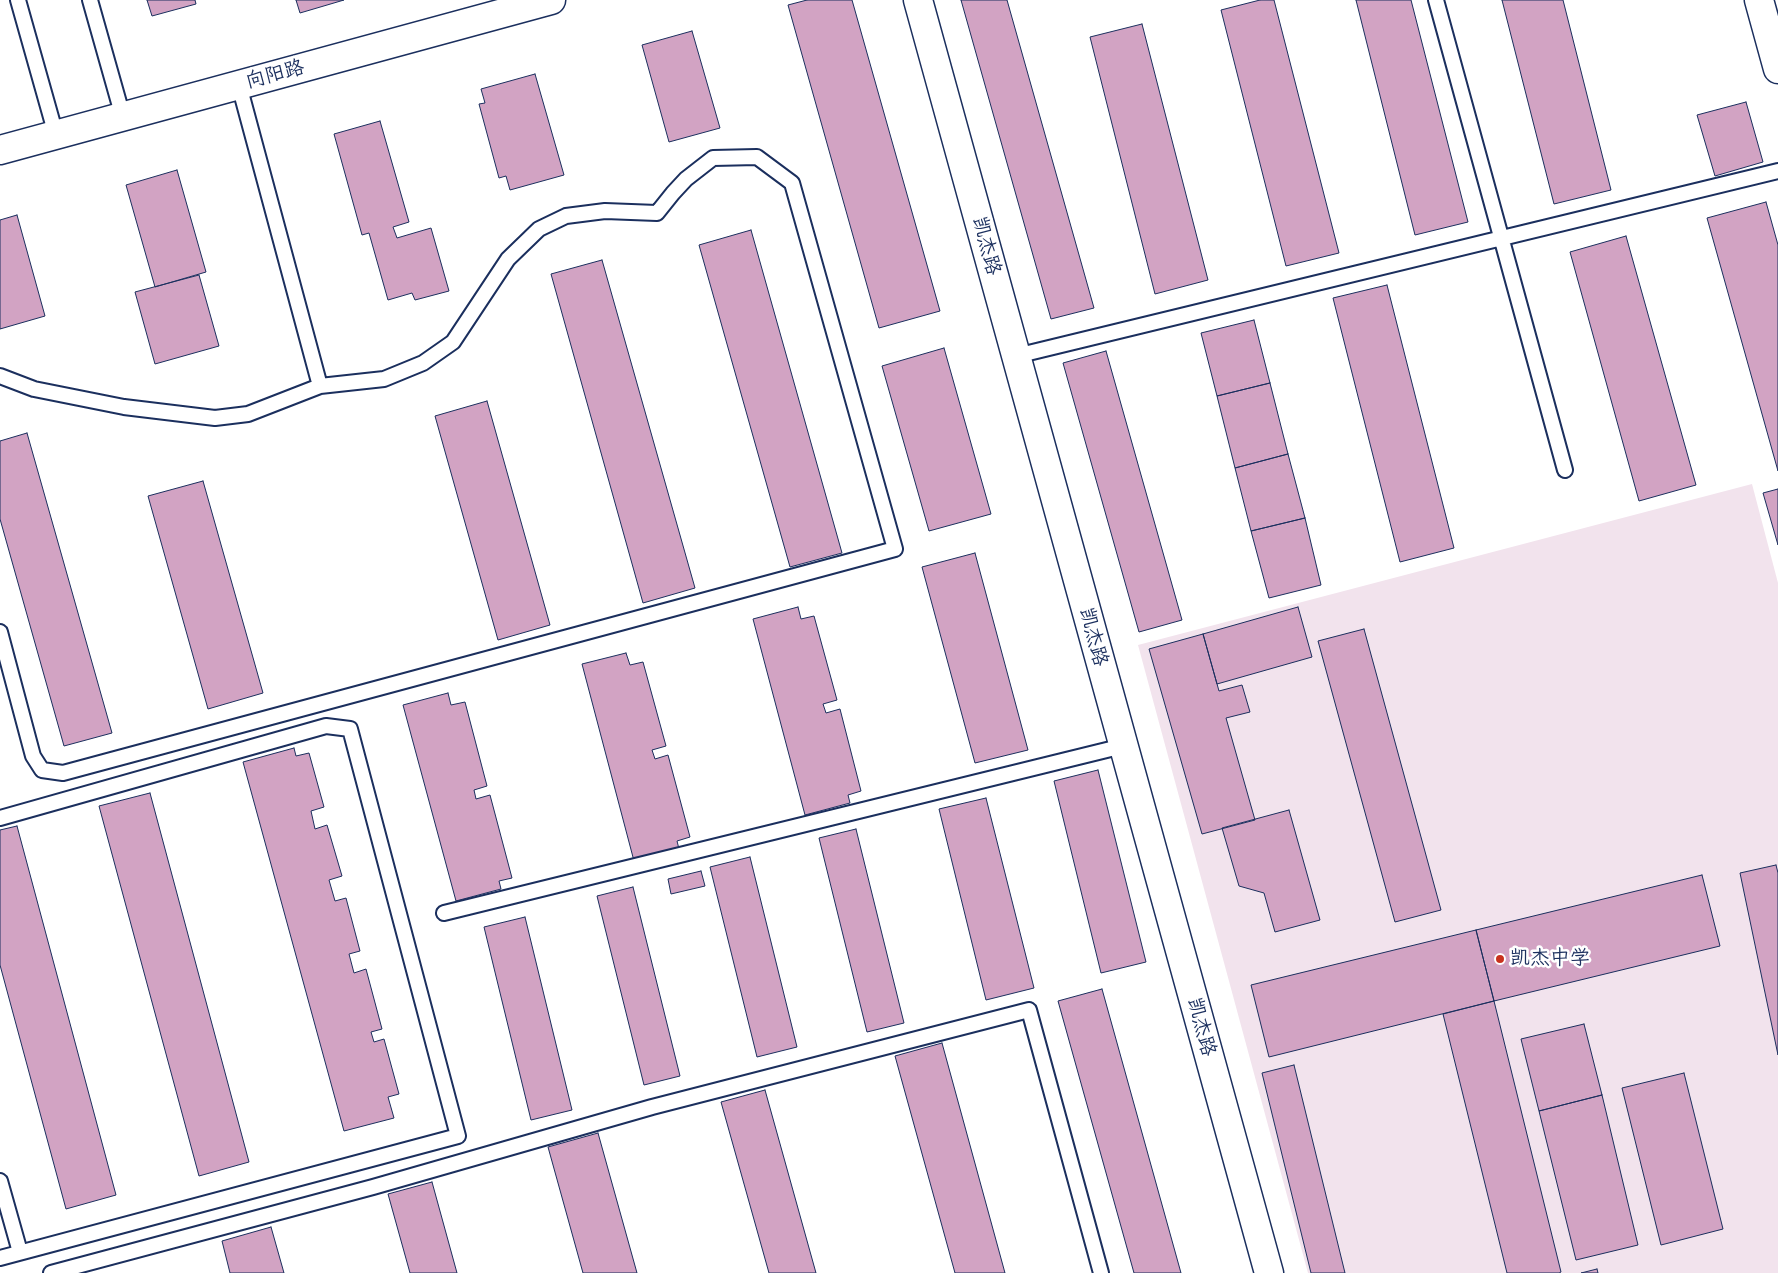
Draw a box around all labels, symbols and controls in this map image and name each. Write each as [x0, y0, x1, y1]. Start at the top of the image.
street label: 向阳路 [243, 56, 307, 94]
street label: 凯杰路 [967, 214, 1005, 278]
street label: 凯杰路 [1074, 605, 1112, 669]
place label: 凯杰中学 [1510, 947, 1590, 971]
marker: 凯杰中学 [1494, 953, 1506, 965]
street label: 凯杰路 [1182, 995, 1220, 1059]

